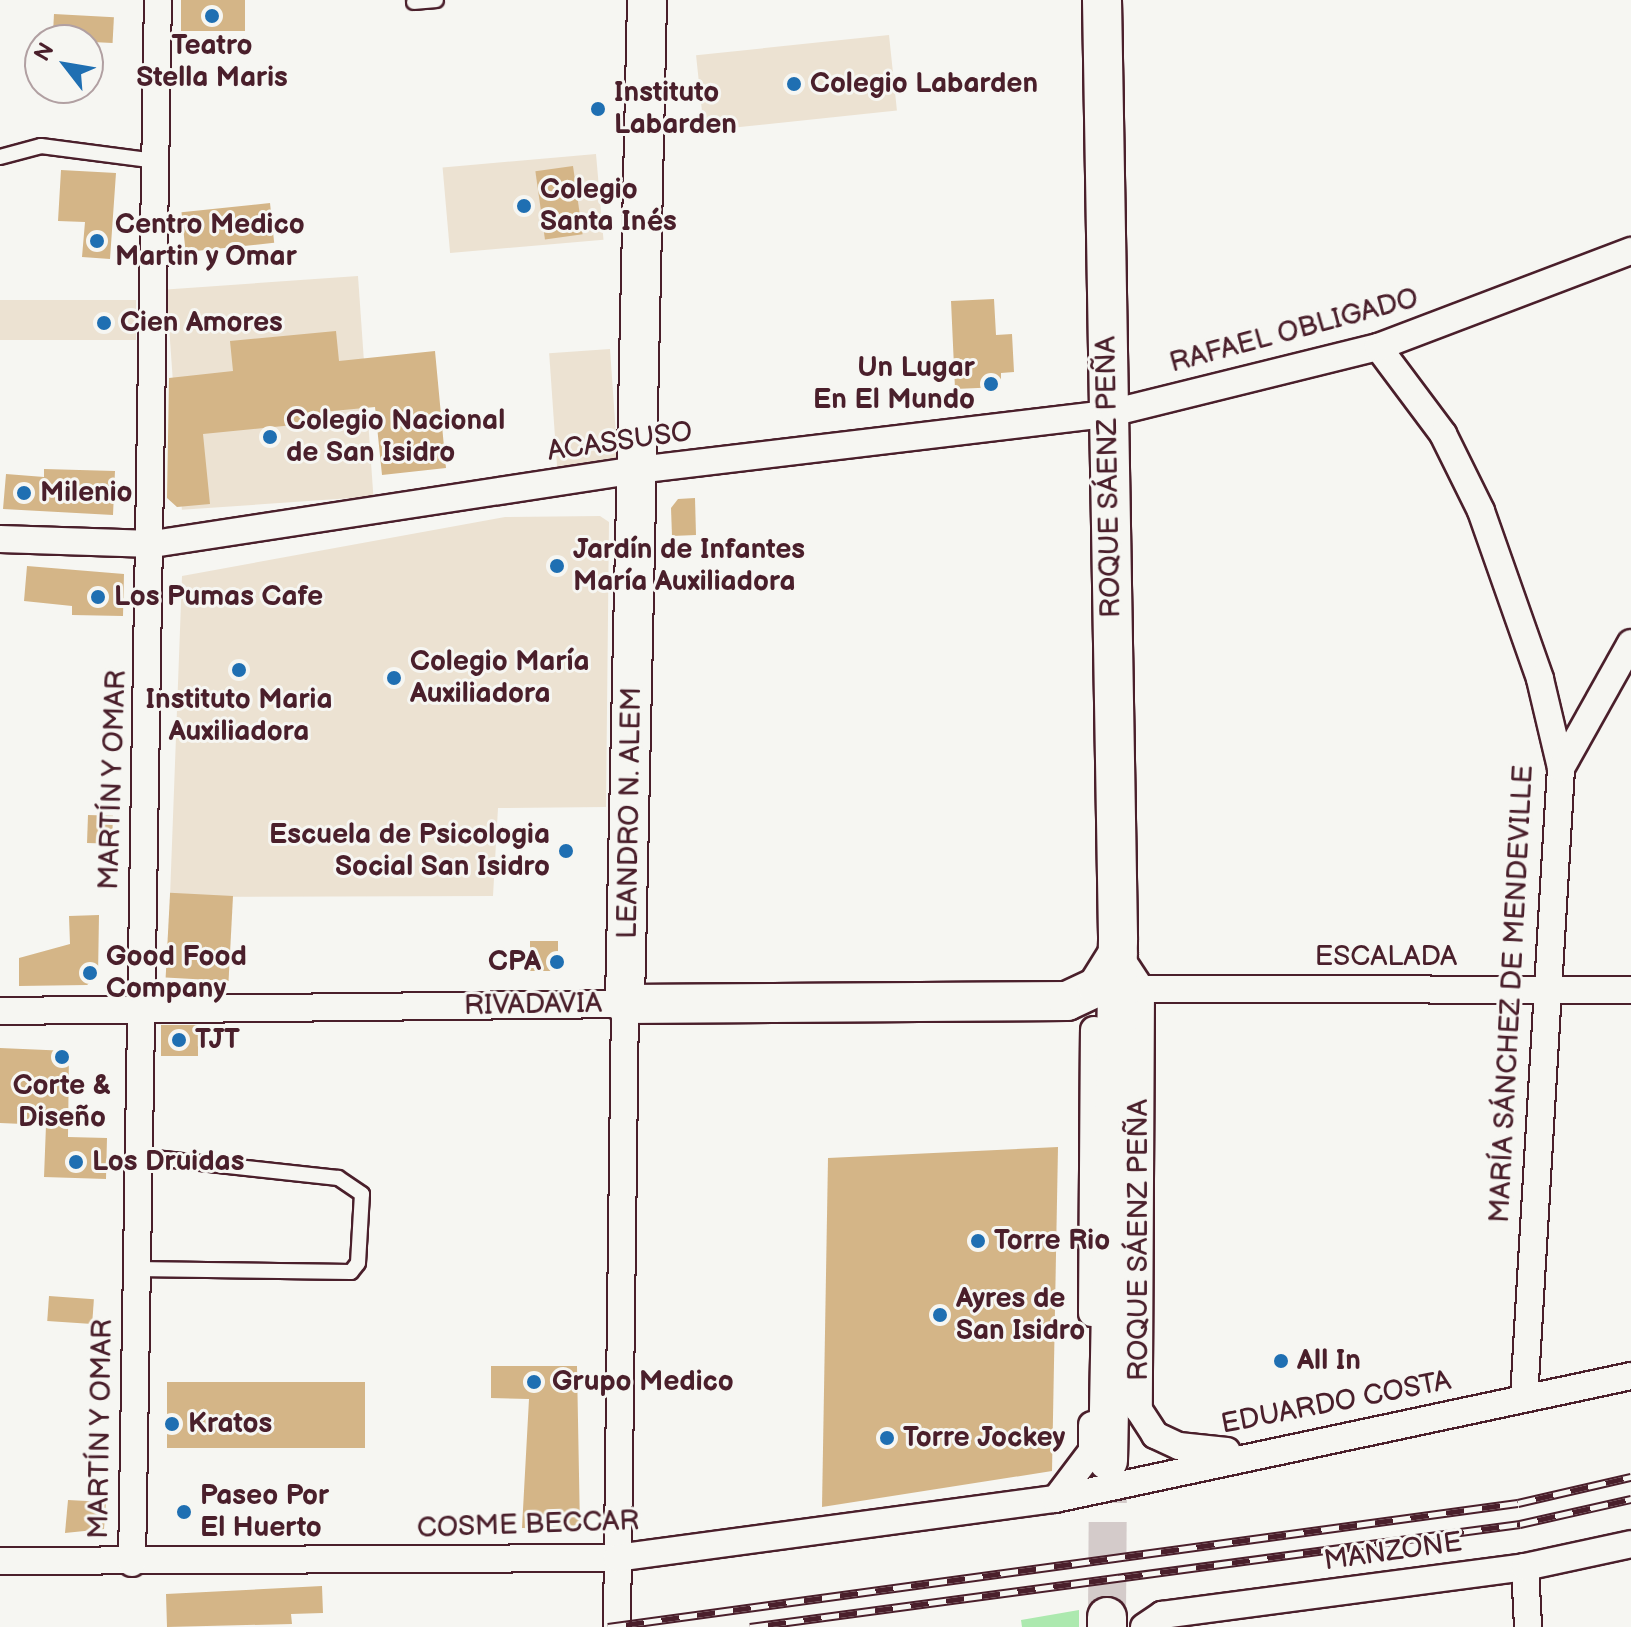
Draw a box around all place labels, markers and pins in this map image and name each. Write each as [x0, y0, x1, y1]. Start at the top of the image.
marker: Teatro Stella Maris [203, 7, 221, 25]
place label: Teatro Stella Maris [136, 29, 288, 95]
place label: Colegio Labarden [810, 67, 1038, 101]
marker: Colegio Labarden [785, 75, 803, 93]
place label: Instituto Labarden [614, 76, 737, 142]
marker: Instituto Labarden [589, 100, 607, 118]
place label: Colegio Santa Inés [540, 173, 677, 239]
marker: Colegio Santa Inés [515, 197, 533, 215]
place label: Centro Medico Martin y Omar [115, 208, 305, 274]
marker: Centro Medico Martin y Omar [86, 230, 108, 252]
place label: Cien Amores [120, 306, 283, 340]
marker: Cien Amores [95, 314, 113, 332]
place label: Un Lugar En El Mundo [813, 351, 975, 417]
marker: Un Lugar En El Mundo [982, 375, 1000, 393]
place label: Colegio Nacional de San Isidro [286, 404, 505, 470]
marker: Colegio Nacional de San Isidro [261, 428, 279, 446]
place label: Milenio [40, 476, 133, 510]
marker: Milenio [15, 484, 33, 502]
place label: Jardín de Infantes María Auxiliadora [573, 533, 805, 599]
marker: Jardín de Infantes María Auxiliadora [548, 557, 566, 575]
place label: Los Pumas Cafe [114, 580, 323, 614]
marker: Los Pumas Cafe [89, 588, 107, 606]
place label: Colegio María Auxiliadora [410, 645, 590, 711]
marker: Instituto Maria Auxiliadora [230, 661, 248, 679]
marker: Colegio María Auxiliadora [385, 669, 403, 687]
place label: Instituto Maria Auxiliadora [146, 683, 332, 749]
place label: Escuela de Psicologia Social San Isidro [269, 818, 550, 884]
marker: Escuela de Psicologia Social San Isidro [557, 842, 575, 860]
place label: Good Food Company [106, 940, 247, 1006]
place label: CPA [488, 945, 541, 979]
marker: CPA [548, 953, 566, 971]
marker: Good Food Company [81, 964, 99, 982]
place label: TJT [195, 1023, 240, 1057]
marker: TJT [170, 1031, 188, 1049]
marker: Corte & Diseño [53, 1048, 71, 1066]
place label: Corte & Diseño [13, 1069, 111, 1135]
place label: Los Druidas [92, 1145, 244, 1179]
marker: Los Druidas [67, 1153, 85, 1171]
place label: Torre Rio [994, 1224, 1110, 1258]
marker: Torre Rio [969, 1232, 987, 1250]
place label: Ayres de San Isidro [956, 1282, 1085, 1348]
marker: Ayres de San Isidro [931, 1306, 949, 1324]
place label: All In [1297, 1344, 1361, 1378]
marker: All In [1272, 1352, 1290, 1370]
place label: Grupo Medico [552, 1365, 734, 1399]
marker: Grupo Medico [523, 1371, 545, 1393]
place label: Kratos [188, 1407, 272, 1441]
marker: Kratos [163, 1415, 181, 1433]
place label: Torre Jockey [903, 1421, 1065, 1455]
marker: Torre Jockey [878, 1429, 896, 1447]
place label: Paseo Por El Huerto [200, 1479, 329, 1545]
marker: Paseo Por El Huerto [175, 1503, 193, 1521]

